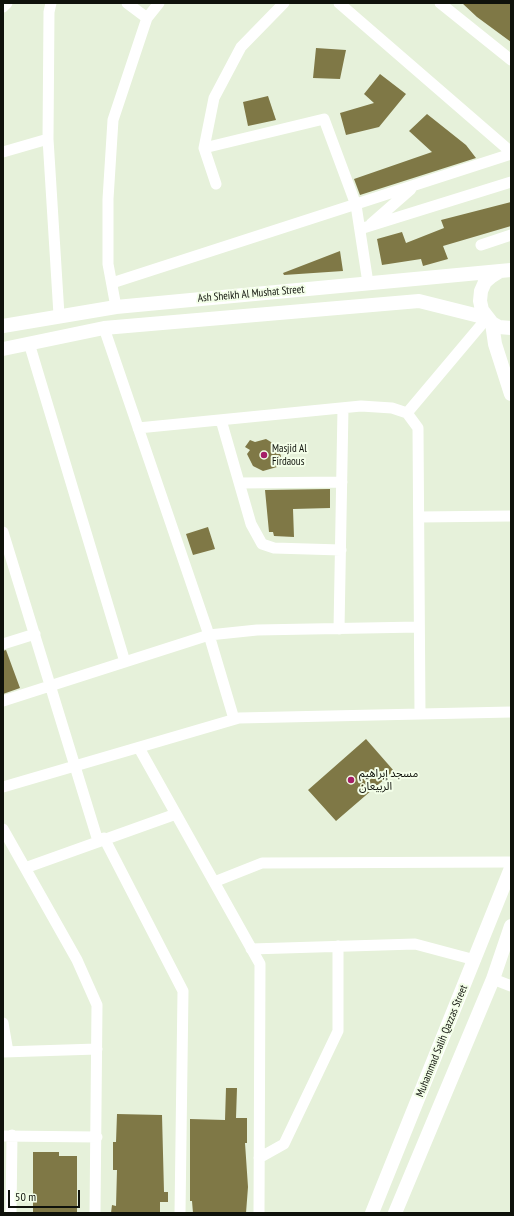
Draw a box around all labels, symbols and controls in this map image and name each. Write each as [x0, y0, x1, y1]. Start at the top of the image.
street label: Ash Sheikh Al Mushat Street [197, 283, 305, 305]
place label: Masjid Al Firdaous [272, 442, 307, 468]
marker: Masjid Al Firdaous [259, 450, 269, 460]
place label: مسجد إبراهيم الربيعان [359, 767, 418, 793]
marker: مسجد إبراهيم الربيعان [346, 775, 356, 785]
street label: Muhammad Salih Qazzas Street [413, 983, 471, 1099]
scale bar [10, 1182, 82, 1208]
text: 50 m [15, 1189, 36, 1204]

